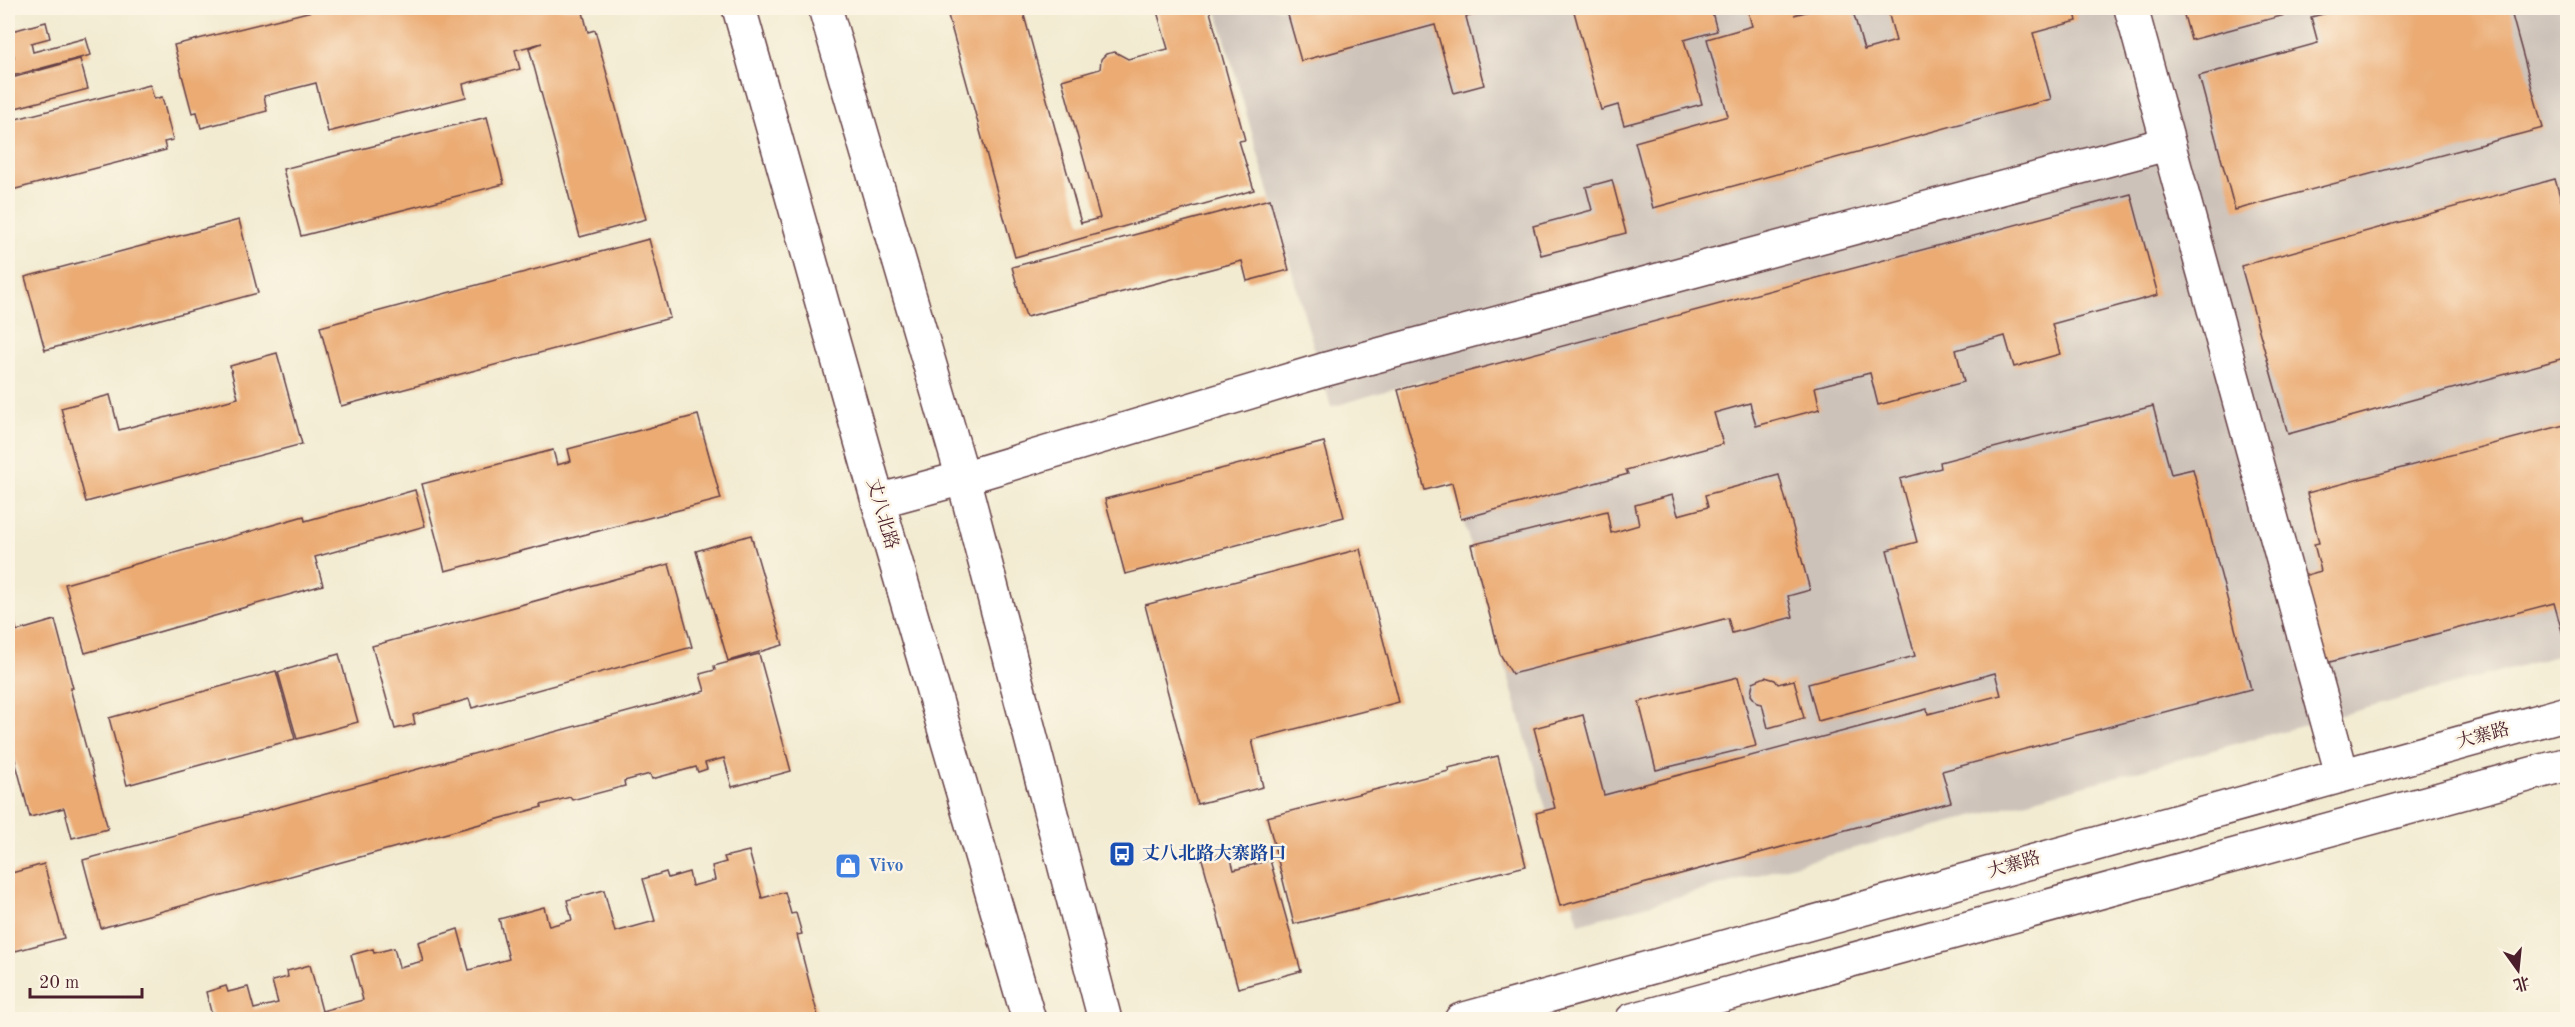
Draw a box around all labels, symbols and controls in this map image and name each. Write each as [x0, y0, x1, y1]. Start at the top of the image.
street label: 丈八北路 [863, 476, 902, 551]
street label: 大寨路 [2454, 718, 2511, 752]
bus stop icon: 丈八北路大寨路口 [1107, 839, 1137, 869]
place label: 丈八北路大寨路口 [1142, 843, 1286, 863]
street label: 大寨路 [1985, 847, 2042, 881]
shop icon: Vivo [833, 851, 863, 881]
place label: Vivo [868, 857, 904, 875]
north arrow [2488, 940, 2548, 1000]
scale bar [30, 961, 142, 999]
text: 北 [2512, 973, 2532, 994]
text: 20 m [39, 974, 79, 992]

